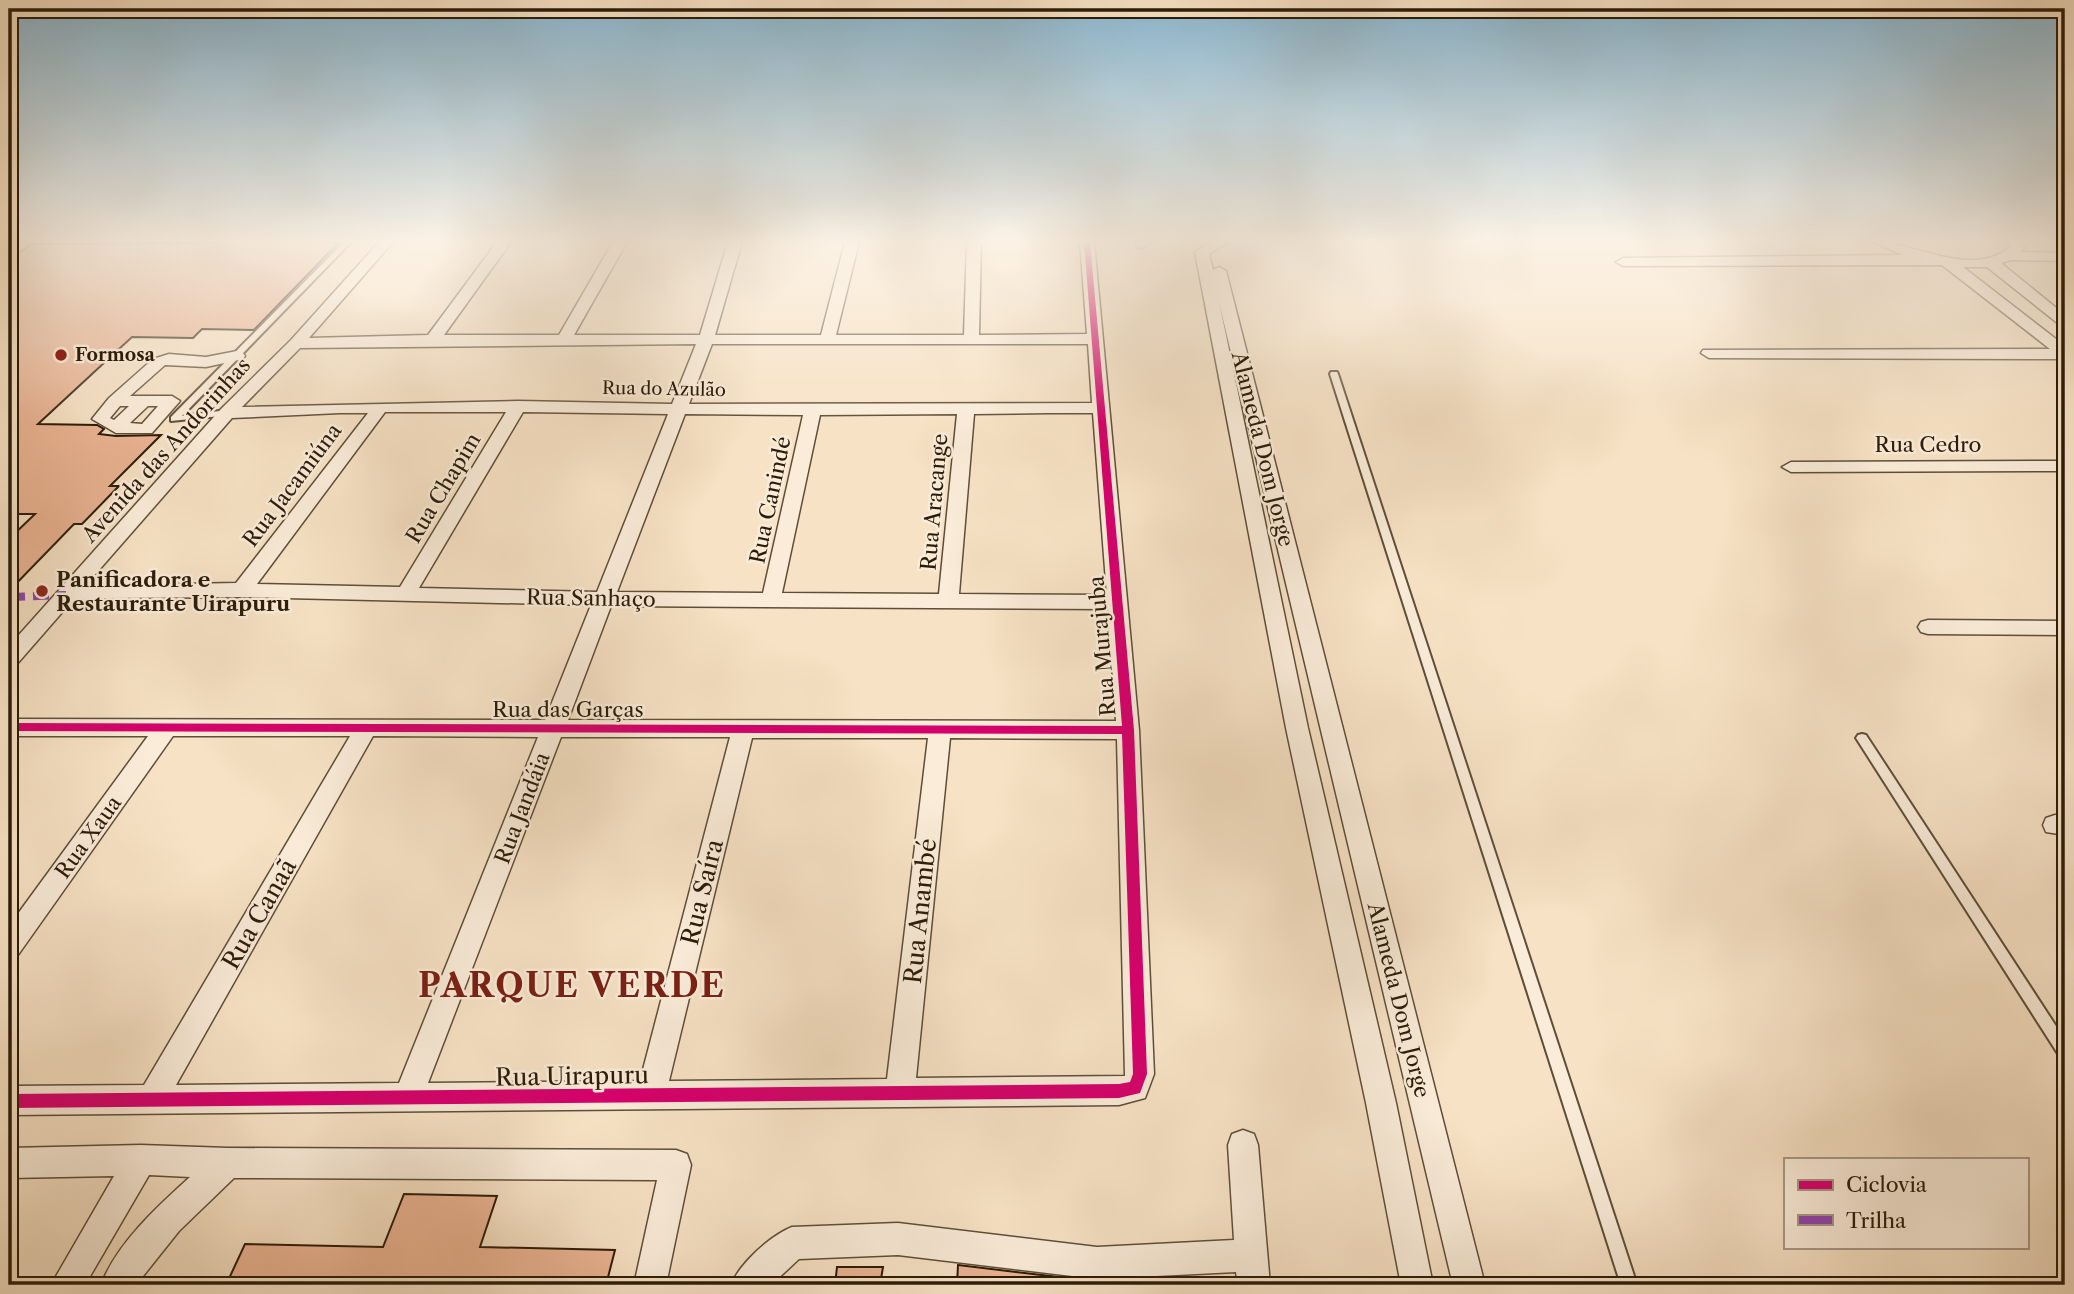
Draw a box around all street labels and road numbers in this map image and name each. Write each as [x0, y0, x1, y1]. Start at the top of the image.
street label: Alameda Dom Jorge [1226, 348, 1299, 549]
street label: Avenida das Andorinhas [76, 353, 255, 548]
street label: Rua do Azulão [602, 377, 726, 401]
street label: Rua Jacamiúna [238, 418, 347, 552]
street label: Rua Chapim [400, 428, 486, 548]
street label: Rua Cedro [1875, 432, 1981, 457]
street label: Rua Aracange [916, 433, 952, 571]
street label: Rua Canindé [744, 434, 796, 566]
street label: Rua Murajuba [1083, 574, 1121, 717]
street label: Rua Sanhaço [526, 584, 656, 612]
street label: Rua das Garças [492, 697, 644, 722]
street label: Rua Jandáia [489, 748, 555, 867]
street label: Rua Xaua [50, 790, 127, 883]
street label: Rua Saíra [675, 836, 729, 948]
street label: Rua Anambé [898, 837, 942, 985]
street label: Rua Canaã [216, 853, 302, 974]
street label: Alameda Dom Jorge [1362, 899, 1435, 1100]
street label: Rua Uirapuru [495, 1060, 649, 1092]

